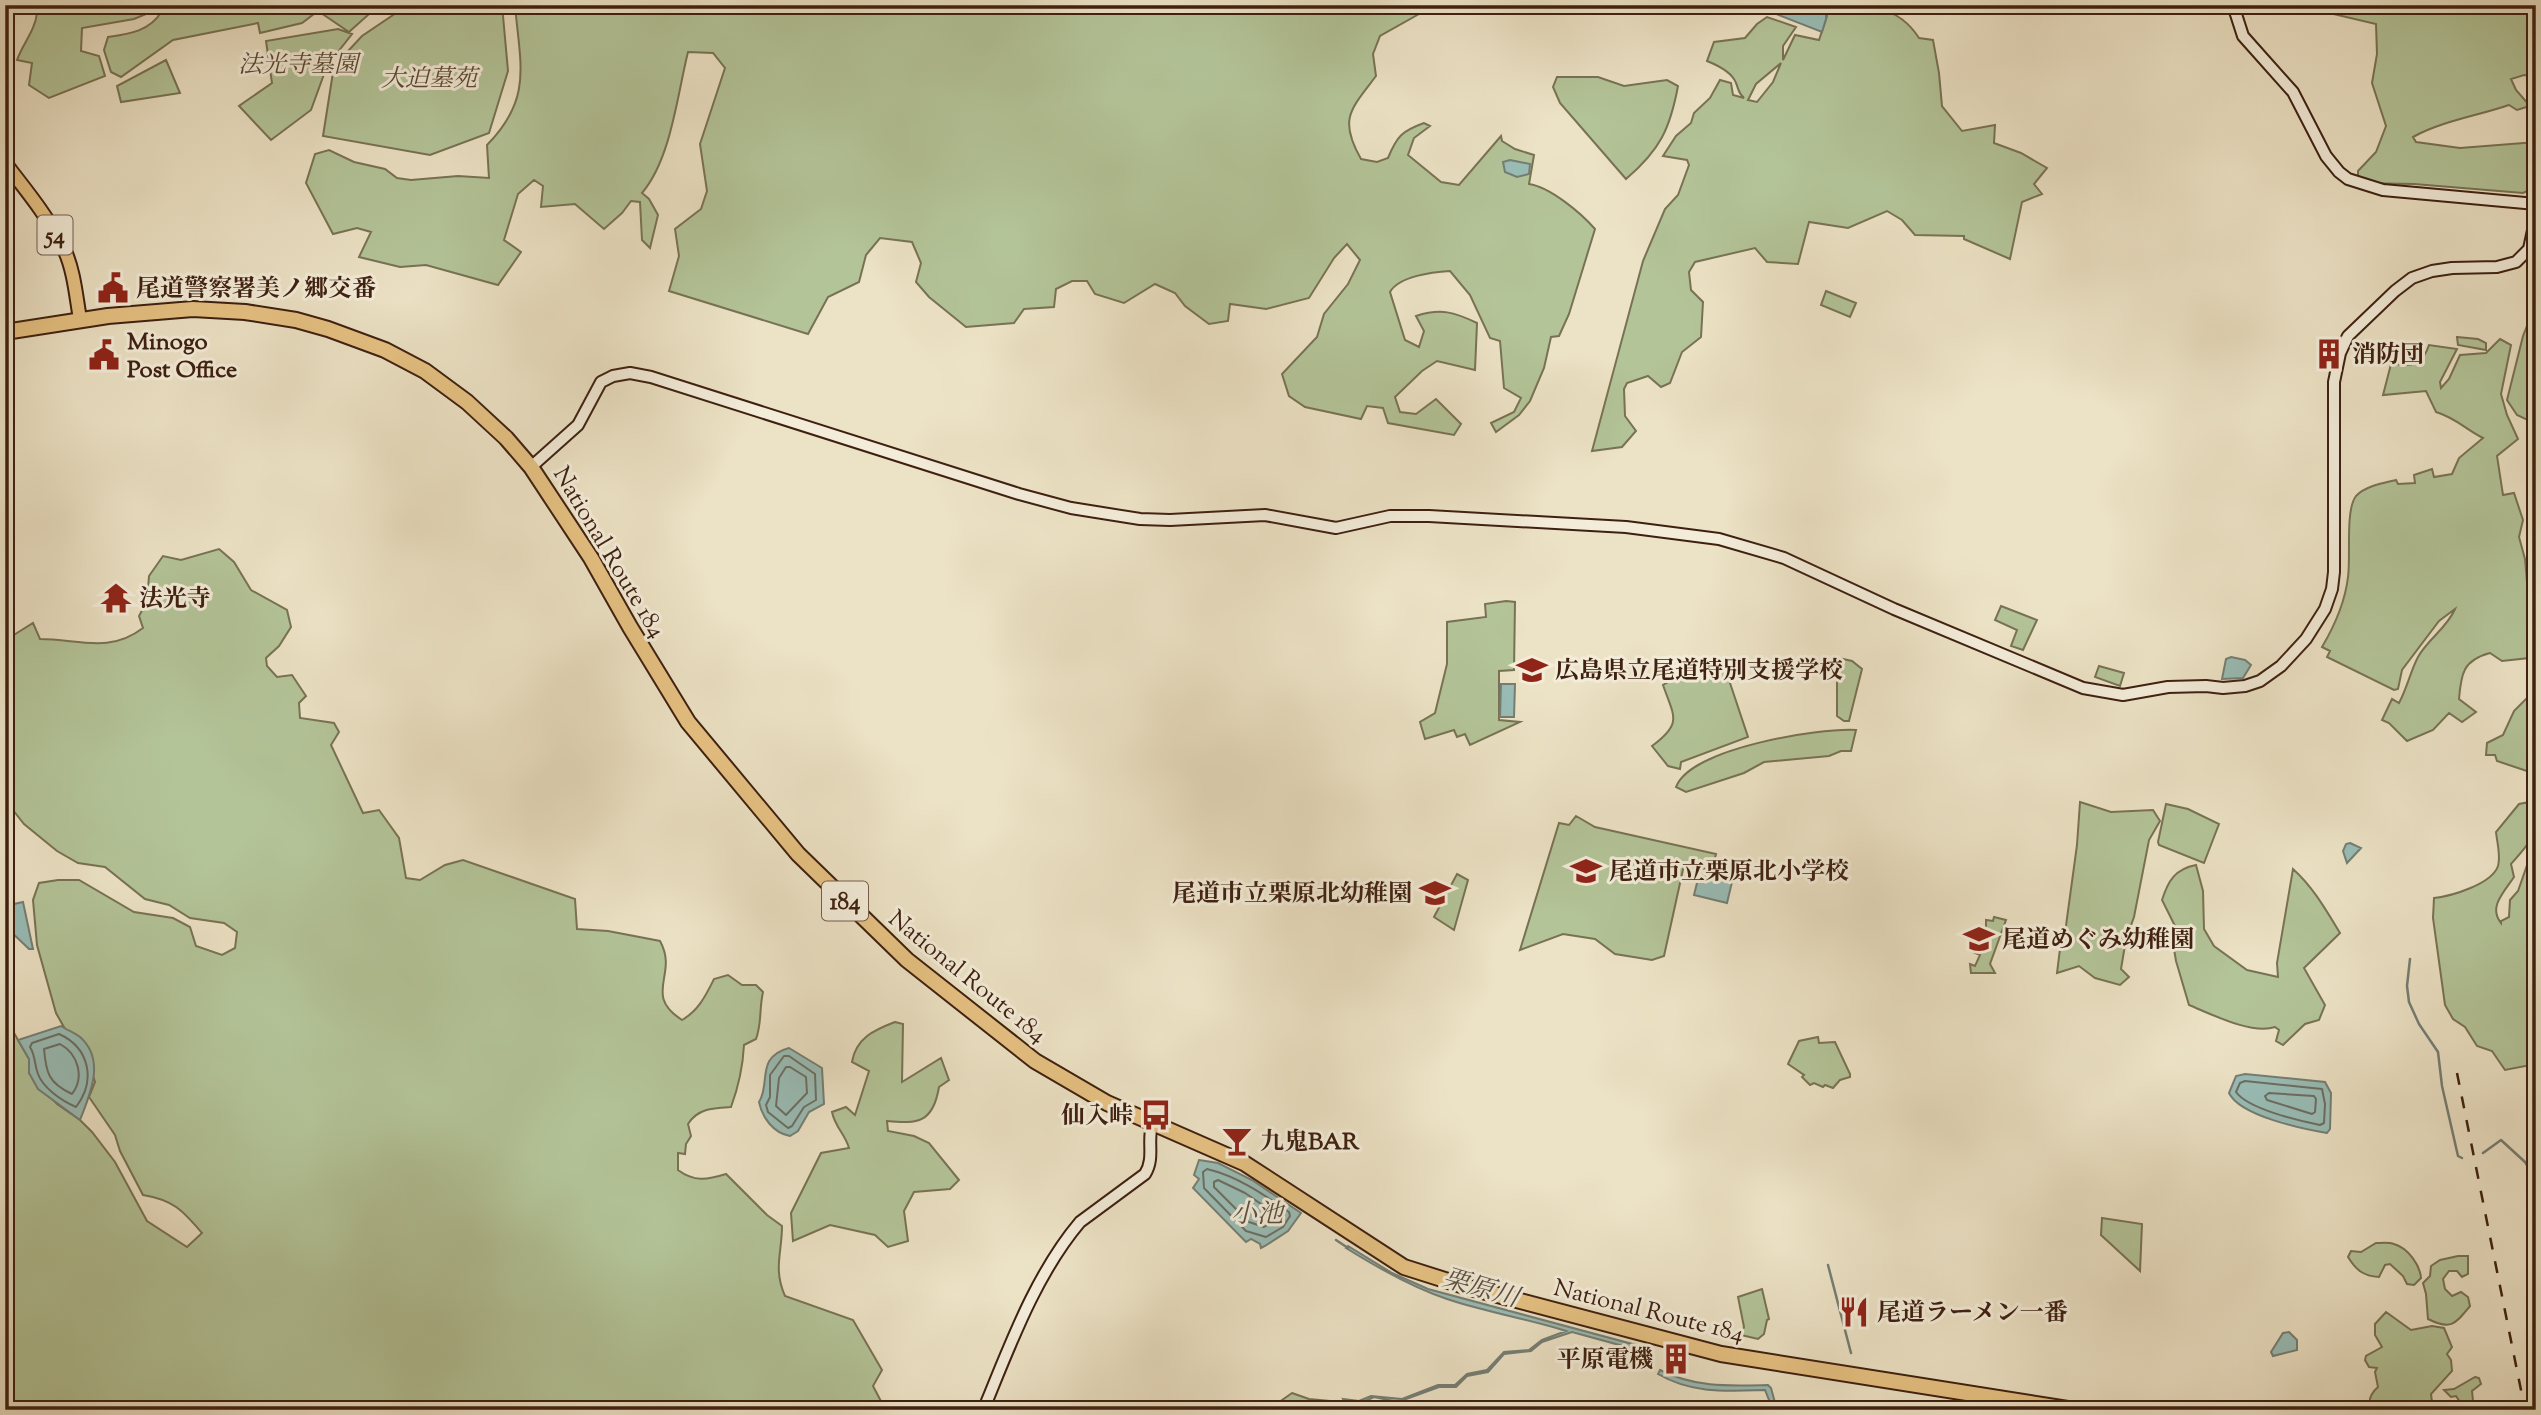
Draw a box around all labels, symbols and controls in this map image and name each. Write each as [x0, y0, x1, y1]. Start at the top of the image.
park label: 法光寺墓園 [238, 49, 362, 83]
park label: 大迫墓苑 [381, 63, 481, 97]
road number: 54 [38, 216, 72, 254]
public building icon: 尾道警察署美ノ郷交番 [96, 271, 130, 305]
place label: 尾道警察署美ノ郷交番 [136, 273, 376, 307]
place label: Minogo Post Office [127, 326, 237, 388]
building icon: 消防団 [2312, 337, 2346, 371]
public building icon: Minogo Post Office [87, 338, 121, 372]
place label: 消防団 [2352, 339, 2424, 373]
street label: National Route 184 [544, 461, 673, 645]
temple icon: 法光寺 [99, 581, 133, 615]
place label: 法光寺 [139, 583, 211, 617]
school or university icon: 広島県立尾道特別支援学校 [1515, 653, 1549, 687]
place label: 広島県立尾道特別支援学校 [1555, 655, 1843, 689]
school or university icon: 尾道市立栗原北小学校 [1569, 854, 1603, 888]
place label: 尾道市立栗原北小学校 [1609, 856, 1849, 890]
school or university icon: 尾道市立栗原北幼稚園 [1418, 876, 1452, 910]
place label: 尾道市立栗原北幼稚園 [1172, 878, 1412, 912]
road number: 184 [822, 882, 868, 920]
street label: National Route 184 [880, 903, 1053, 1052]
school or university icon: 尾道めぐみ幼稚園 [1962, 922, 1996, 956]
place label: 尾道めぐみ幼稚園 [2002, 924, 2194, 958]
bus stop icon: 仙入峠 [1139, 1098, 1173, 1132]
place label: 仙入峠 [1061, 1100, 1133, 1134]
bar icon: 九鬼BAR [1220, 1124, 1254, 1158]
place label: 九鬼BAR [1260, 1126, 1360, 1160]
water label: 小池 [1231, 1197, 1286, 1234]
water label: 栗原川 [1438, 1261, 1526, 1319]
street label: National Route 184 [1550, 1272, 1747, 1352]
restaurant icon: 尾道ラーメン一番 [1837, 1295, 1871, 1329]
place label: 尾道ラーメン一番 [1877, 1297, 2068, 1331]
building icon: 平原電機 [1659, 1342, 1693, 1376]
place label: 平原電機 [1557, 1344, 1653, 1378]

